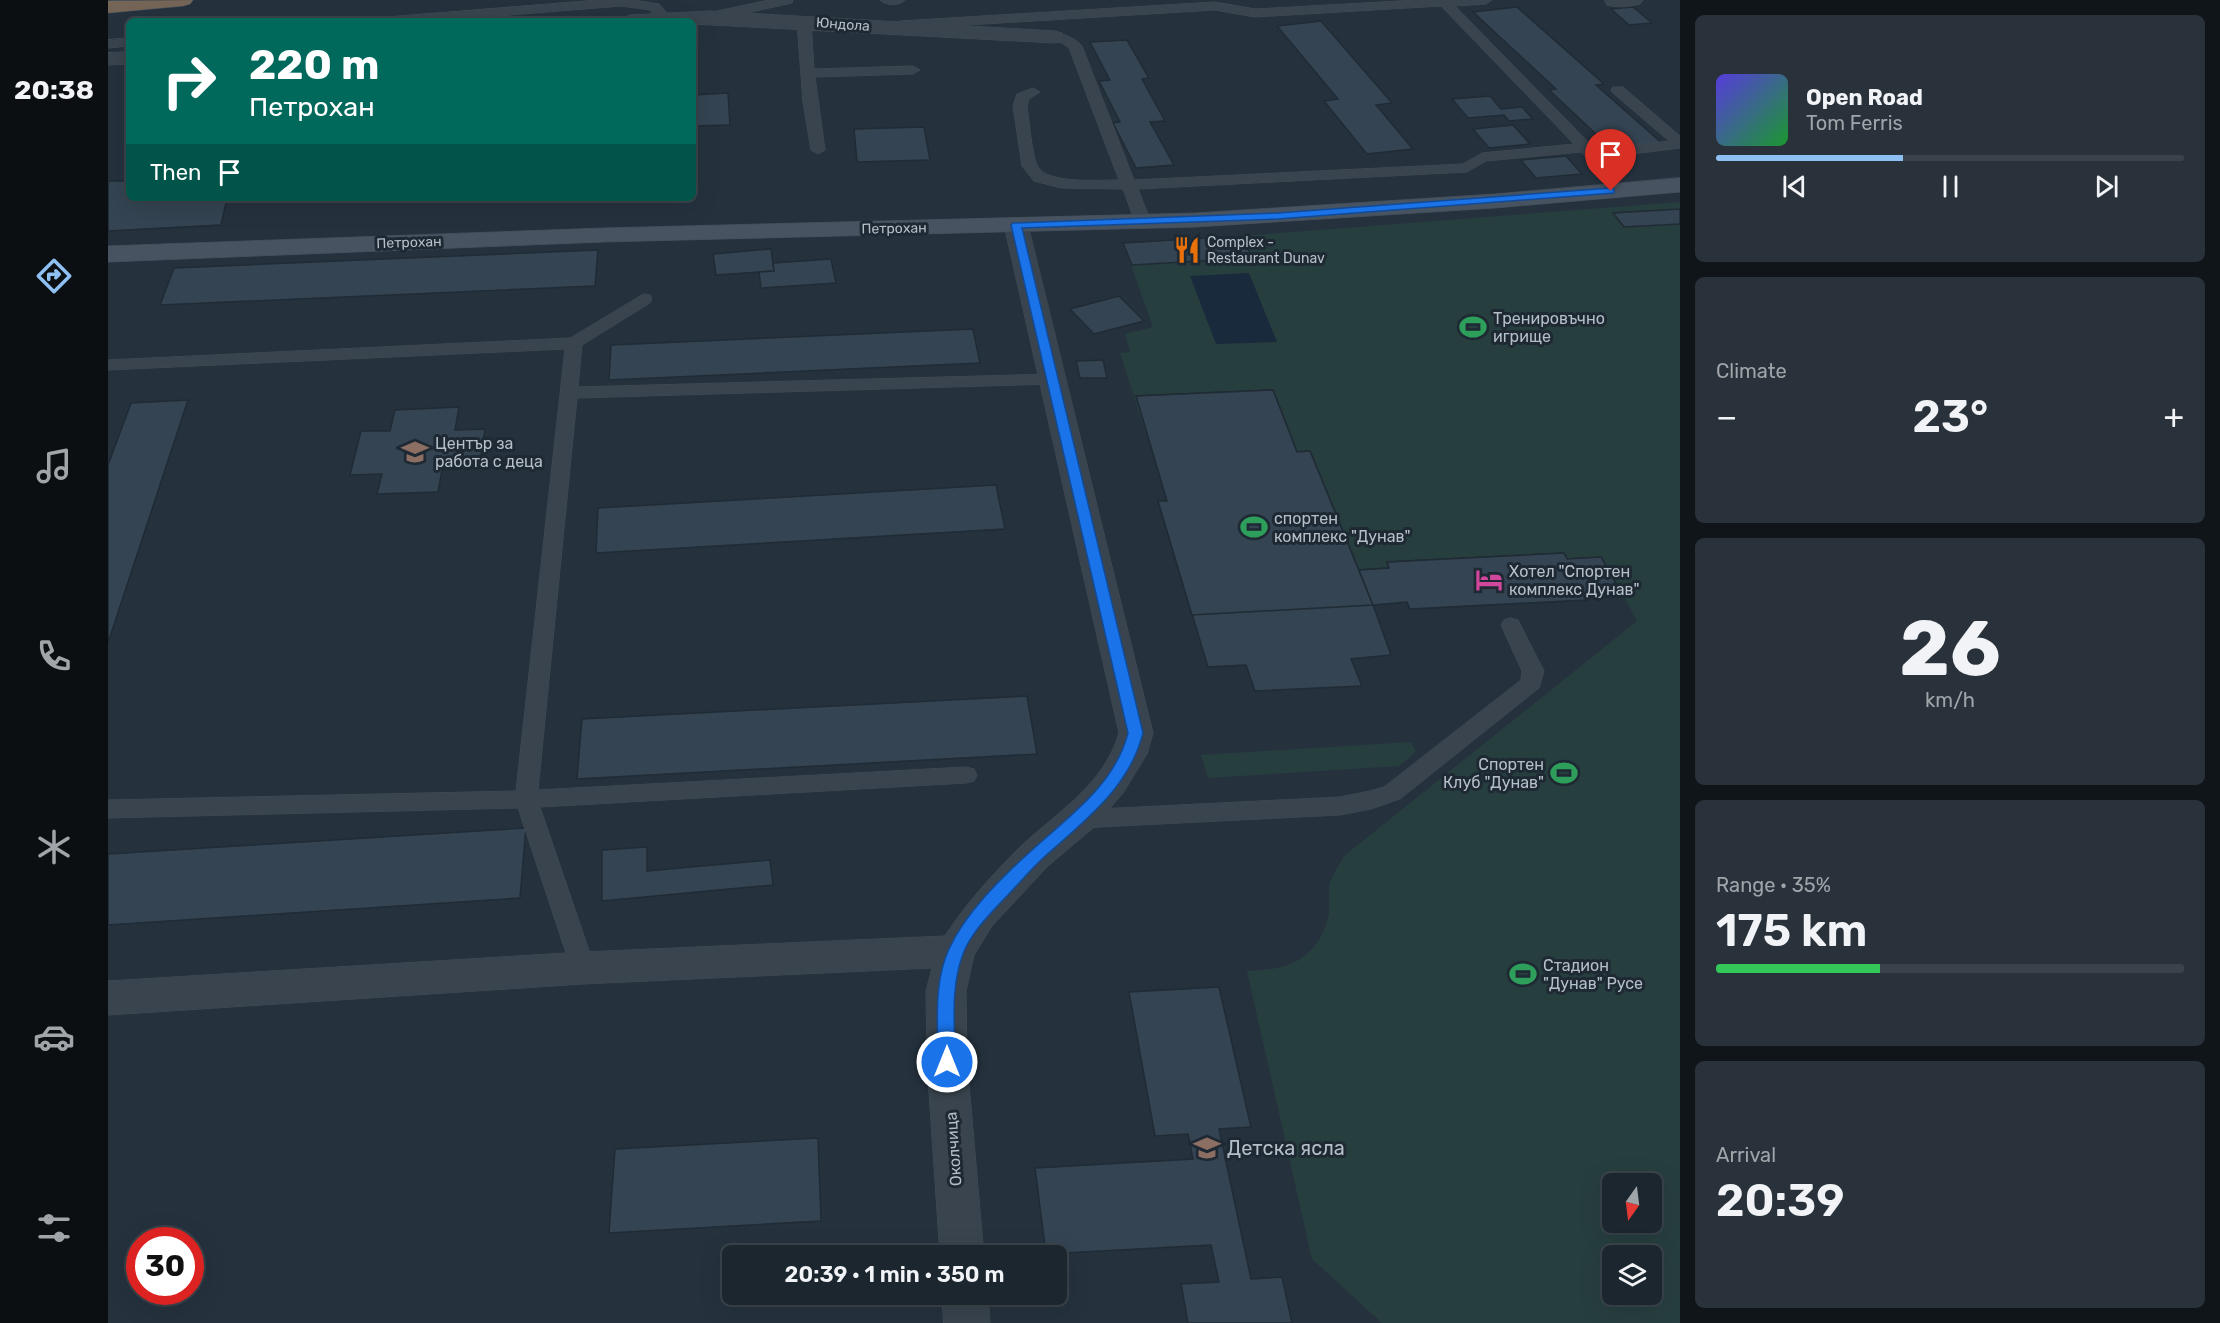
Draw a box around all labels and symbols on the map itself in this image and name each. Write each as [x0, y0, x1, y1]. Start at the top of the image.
street label: Юндола [815, 14, 870, 35]
pin [1585, 129, 1636, 191]
street label: Петрохан [861, 219, 927, 238]
street label: Петрохан [376, 233, 442, 252]
place label: Complex - Restaurant Dunav [1207, 234, 1325, 267]
restaurant icon: Complex - Restaurant Dunav [1172, 235, 1202, 265]
place label: Тренировъчно игрище [1493, 309, 1605, 346]
sports icon: Тренировъчно игрище [1458, 312, 1488, 342]
place label: Център за работа с деца [435, 434, 543, 471]
school or university icon: Център за работа с деца [400, 437, 430, 467]
place label: спортен комплекс "Дунав" [1274, 509, 1411, 546]
sports icon: спортен комплекс "Дунав" [1239, 512, 1269, 542]
place label: Хотел "Спортен комплекс Дунав" [1509, 562, 1640, 599]
hotel icon: Хотел "Спортен комплекс Дунав" [1474, 565, 1504, 595]
place label: Спортен Клуб "Дунав" [1443, 755, 1544, 792]
sports icon: Спортен Клуб "Дунав" [1549, 758, 1579, 788]
place label: Стадион "Дунав" Русе [1543, 956, 1643, 993]
sports icon: Стадион "Дунав" Русе [1508, 959, 1538, 989]
position arrow [915, 1030, 979, 1094]
street label: Околчица [941, 1111, 966, 1187]
school or university icon: Детска ясла [1192, 1133, 1222, 1163]
place label: Детска ясла [1227, 1136, 1345, 1160]
north arrow [1602, 1173, 1662, 1233]
speed limit sign: 30 [126, 1227, 204, 1305]

